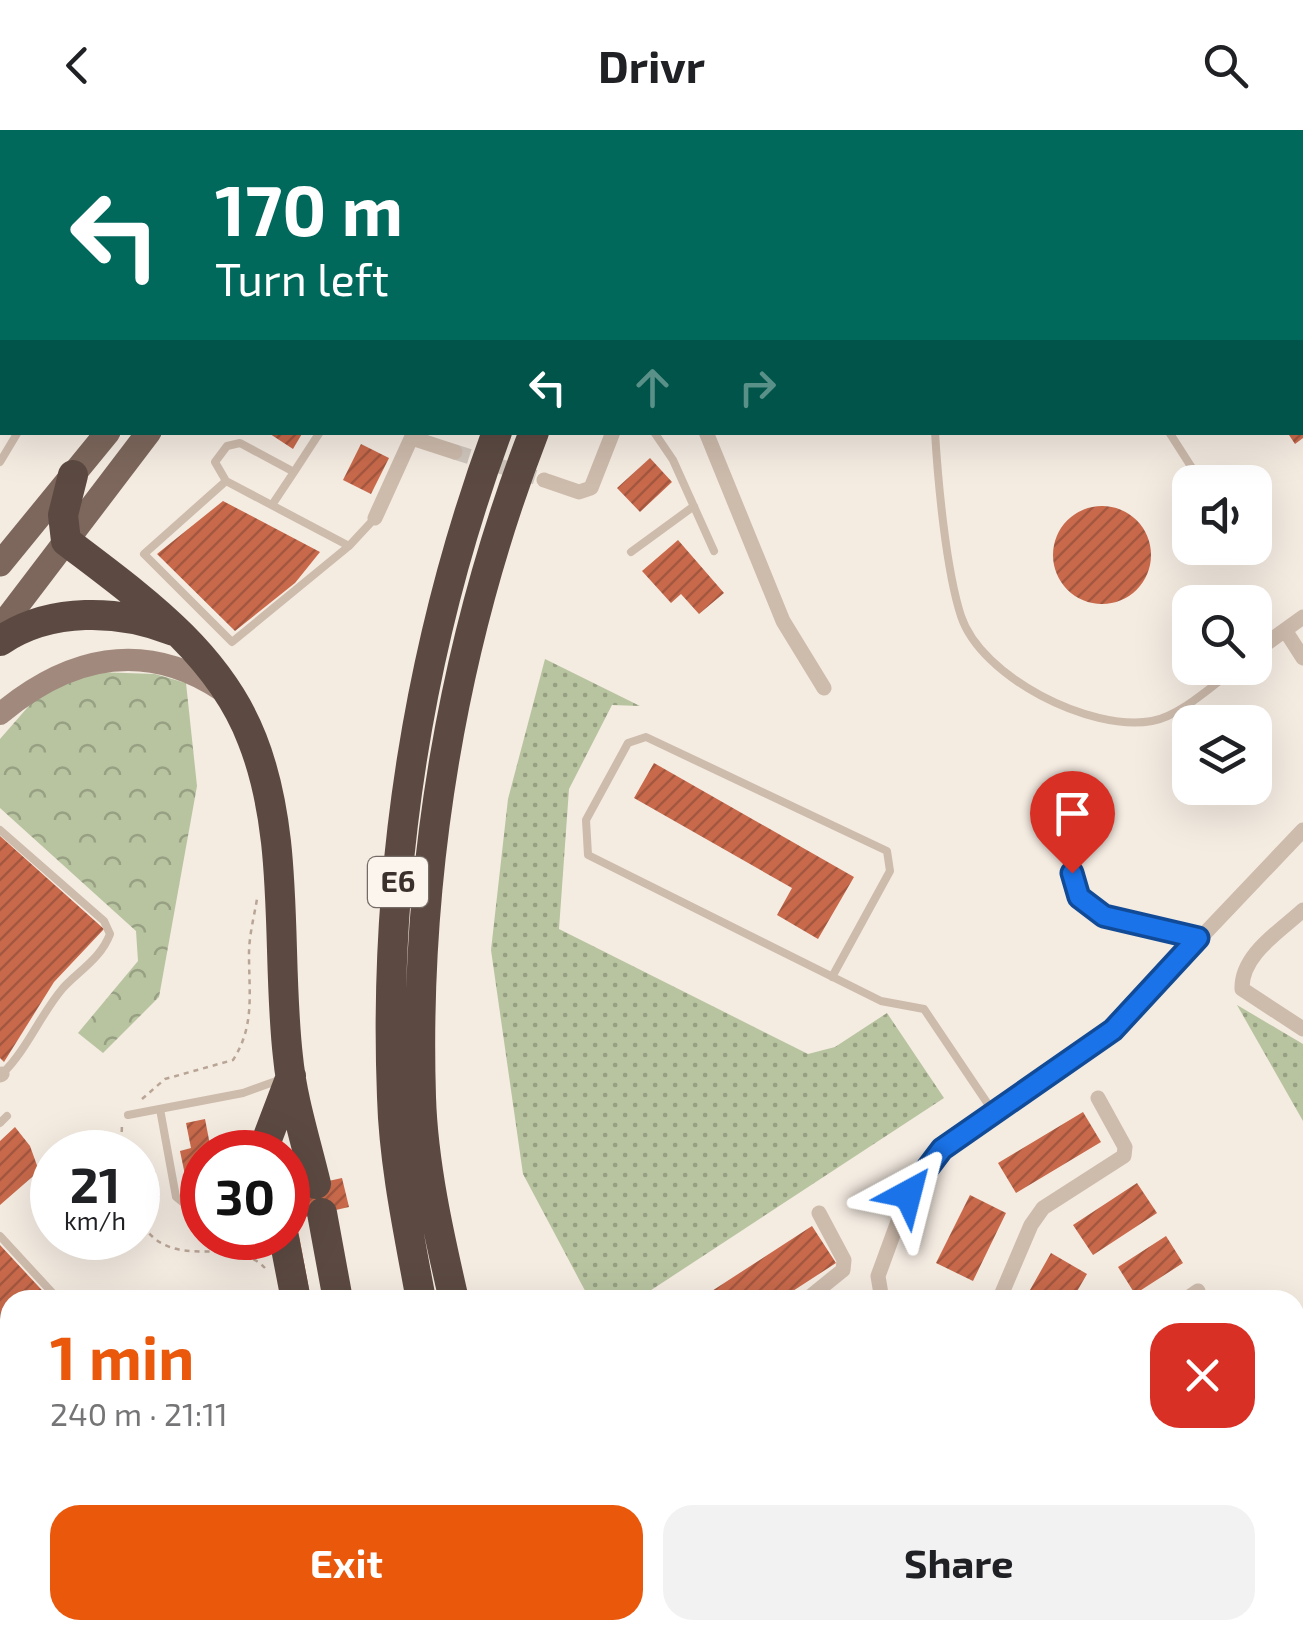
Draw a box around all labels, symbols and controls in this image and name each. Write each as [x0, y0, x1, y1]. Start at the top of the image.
icon: back [50, 38, 105, 93]
text: Drivr [598, 38, 705, 92]
icon: search [1198, 38, 1253, 93]
text: 170 m [215, 166, 403, 250]
icon: left [50, 170, 180, 300]
text: Turn left [215, 251, 389, 305]
icon: left [520, 360, 575, 415]
icon: ahead [625, 360, 680, 415]
icon: right [730, 360, 785, 415]
map controls [1172, 465, 1272, 805]
button: sound [1172, 465, 1272, 565]
button: search [1172, 585, 1272, 685]
button: layers [1172, 705, 1272, 805]
pin [1030, 771, 1115, 874]
icon: arrive [1045, 786, 1100, 841]
road number: E6 [368, 857, 428, 907]
speed limit sign: 30 [180, 1130, 310, 1260]
position arrow [856, 1142, 960, 1246]
text: 21 [70, 1153, 120, 1213]
text: km/h [64, 1205, 126, 1235]
text: 1 min [50, 1320, 194, 1392]
button: close [1150, 1323, 1255, 1428]
text: 240 m · 21:11 [50, 1394, 228, 1432]
button: Exit [50, 1505, 643, 1620]
button: Share [663, 1505, 1255, 1620]

